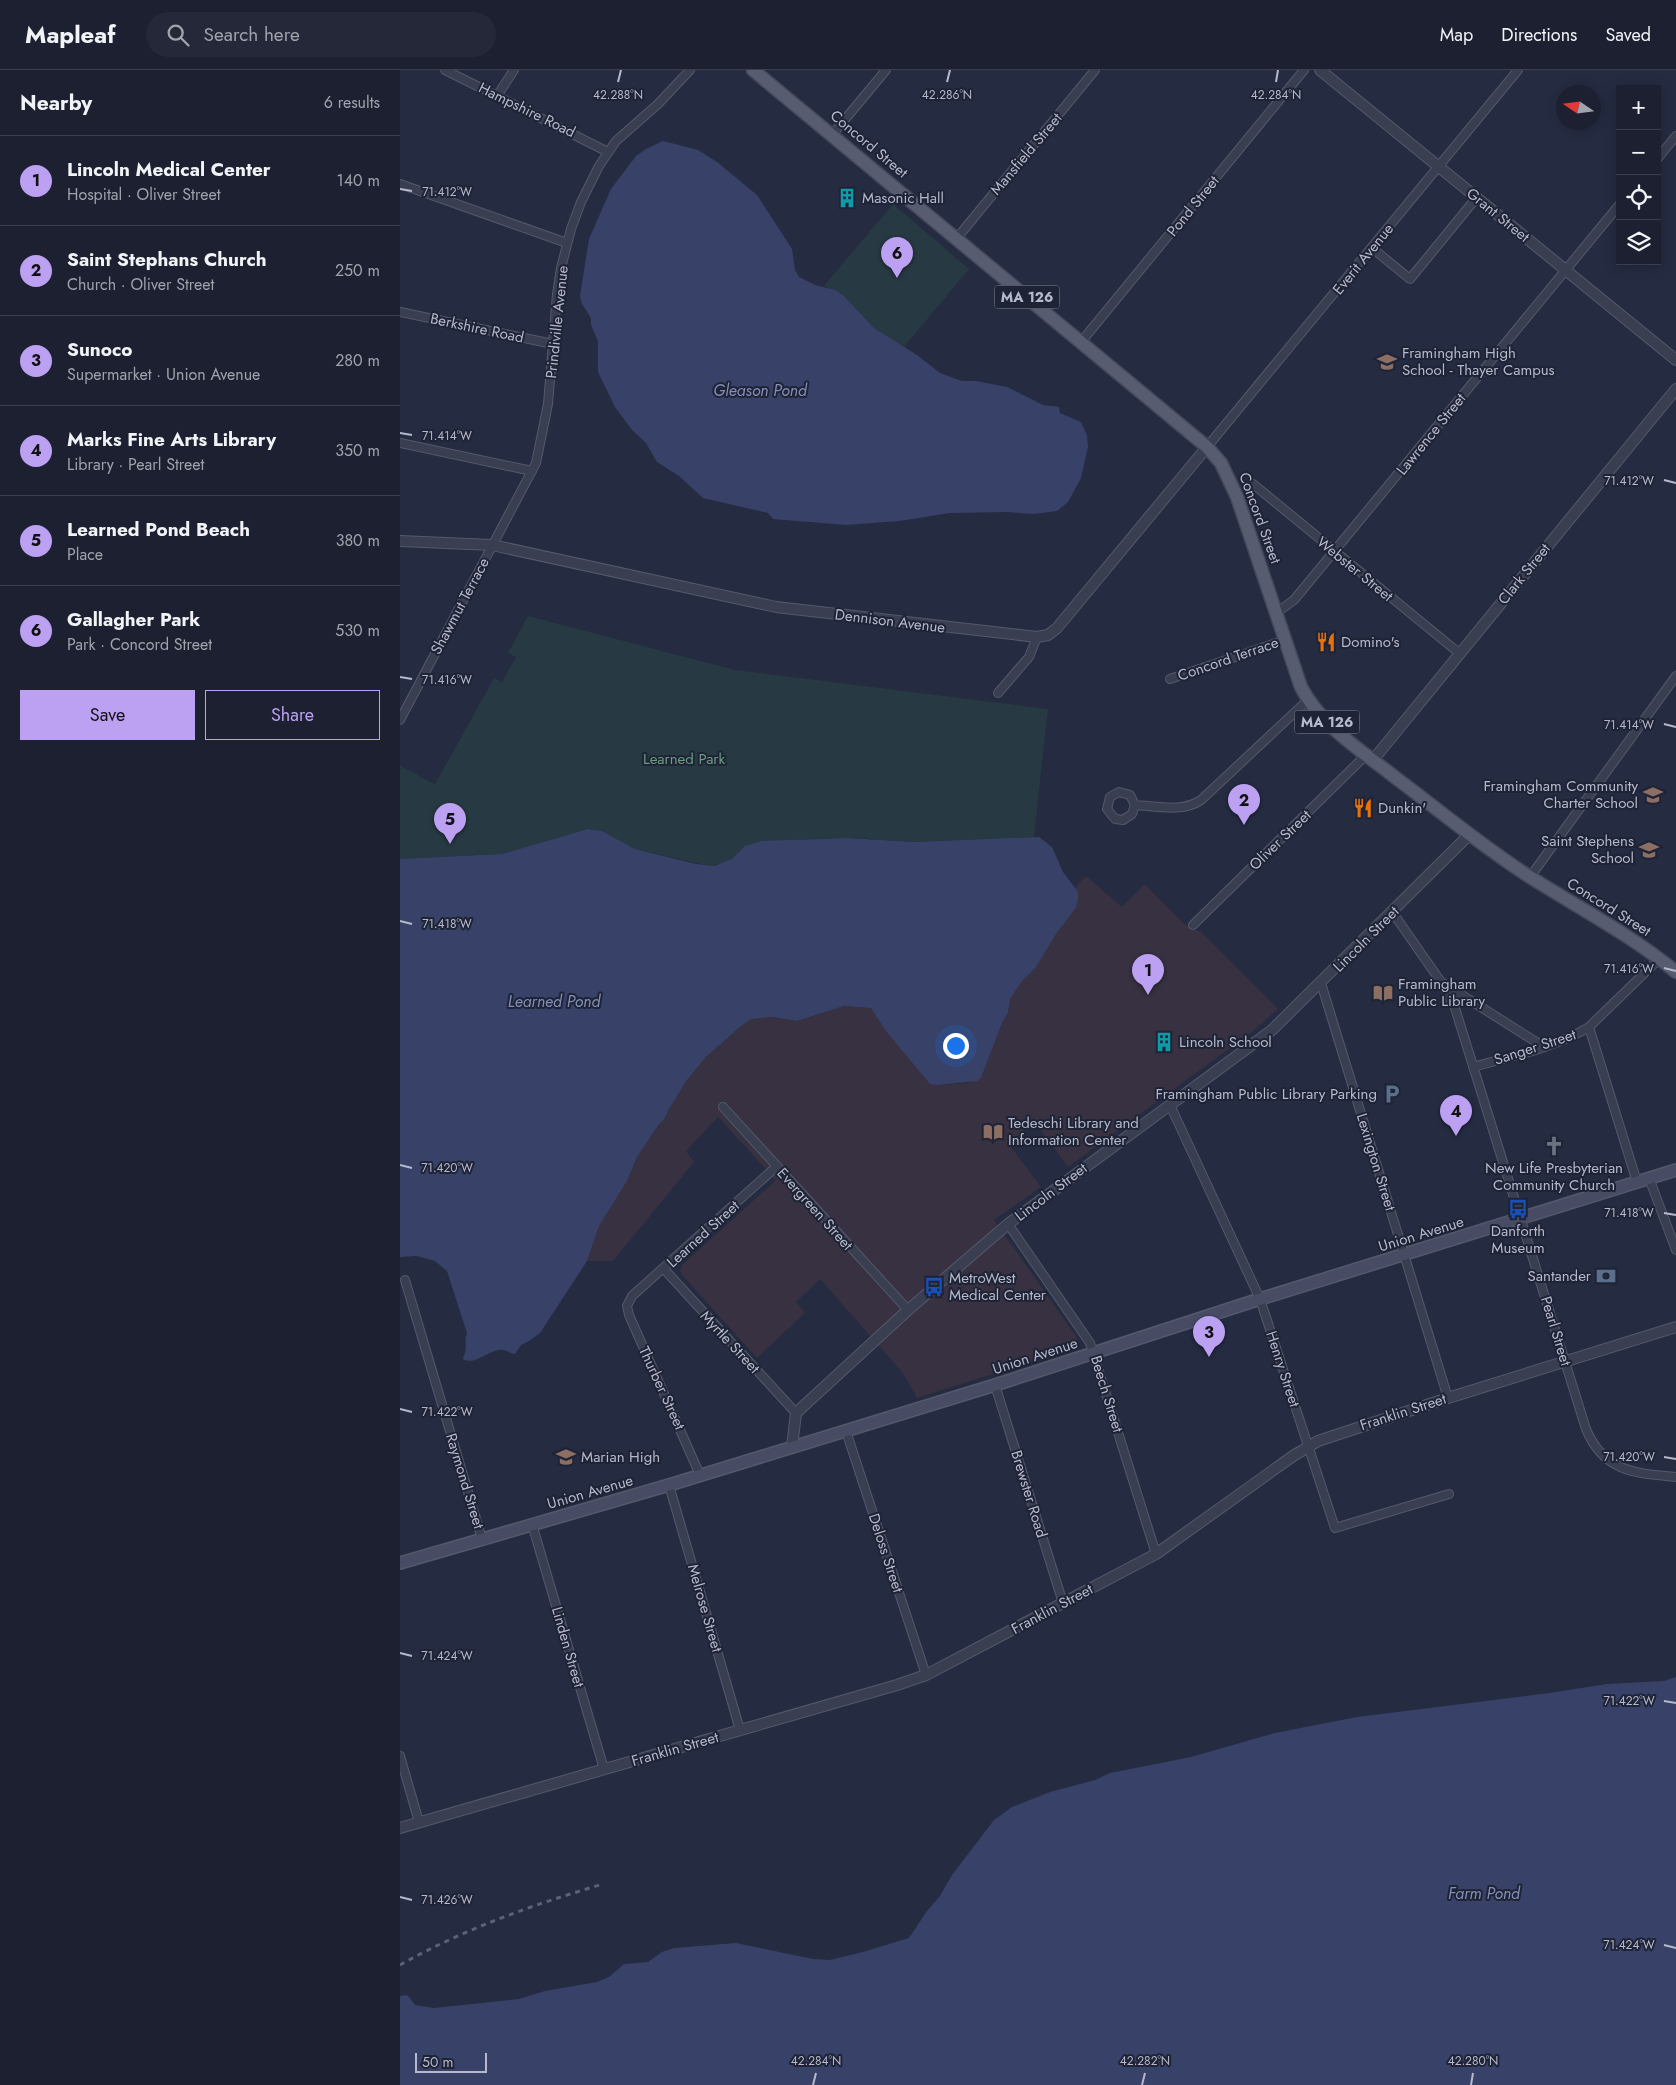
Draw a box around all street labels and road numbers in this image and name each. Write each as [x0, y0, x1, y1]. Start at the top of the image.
street label: Hampshire Road [475, 77, 579, 143]
street label: Concord Street [825, 105, 913, 183]
street label: Mansfield Street [985, 108, 1067, 200]
street label: Pond Street [1162, 171, 1225, 241]
street label: Grant Street [1462, 183, 1535, 248]
street label: Everit Avenue [1327, 218, 1399, 299]
street label: Prindiville Avenue [540, 264, 574, 380]
road number: MA 126 [994, 286, 1060, 308]
street label: Berkshire Road [428, 307, 526, 349]
street label: Lawrence Street [1391, 388, 1471, 480]
street label: Concord Street [1233, 469, 1287, 567]
street label: Webster Street [1312, 531, 1398, 607]
street label: Clark Street [1492, 538, 1556, 609]
street label: Shawmut Terrace [425, 553, 495, 658]
street label: Dennison Avenue [834, 603, 947, 639]
street label: Concord Terrace [1175, 631, 1282, 687]
road number: MA 126 [1294, 710, 1360, 734]
street label: Oliver Street [1244, 804, 1316, 875]
street label: Concord Street [1563, 872, 1656, 942]
street label: Lincoln Street [1328, 901, 1404, 977]
street label: Sanger Street [1491, 1023, 1579, 1071]
street label: Lexington Street [1351, 1111, 1401, 1214]
street label: Lincoln Street [1010, 1157, 1092, 1227]
street label: Evergreen Street [772, 1163, 858, 1255]
street label: Learned Street [662, 1195, 745, 1273]
street label: Union Avenue [1375, 1210, 1467, 1257]
street label: Pearl Street [1535, 1294, 1577, 1369]
street label: Myrtle Street [695, 1306, 765, 1379]
street label: Henry Street [1260, 1328, 1306, 1410]
street label: Union Avenue [990, 1332, 1081, 1380]
street label: Thurber Street [633, 1343, 691, 1434]
street label: Beech Street [1085, 1353, 1129, 1435]
street label: Franklin Street [1357, 1388, 1449, 1436]
street label: Raymond Street [440, 1431, 490, 1532]
street label: Brewster Road [1005, 1448, 1053, 1540]
street label: Union Avenue [544, 1469, 636, 1515]
street label: Deloss Street [863, 1511, 909, 1596]
street label: Melrose Street [682, 1561, 728, 1655]
street label: Franklin Street [1007, 1578, 1097, 1640]
street label: Linden Street [546, 1604, 590, 1690]
street label: Franklin Street [629, 1726, 721, 1772]

